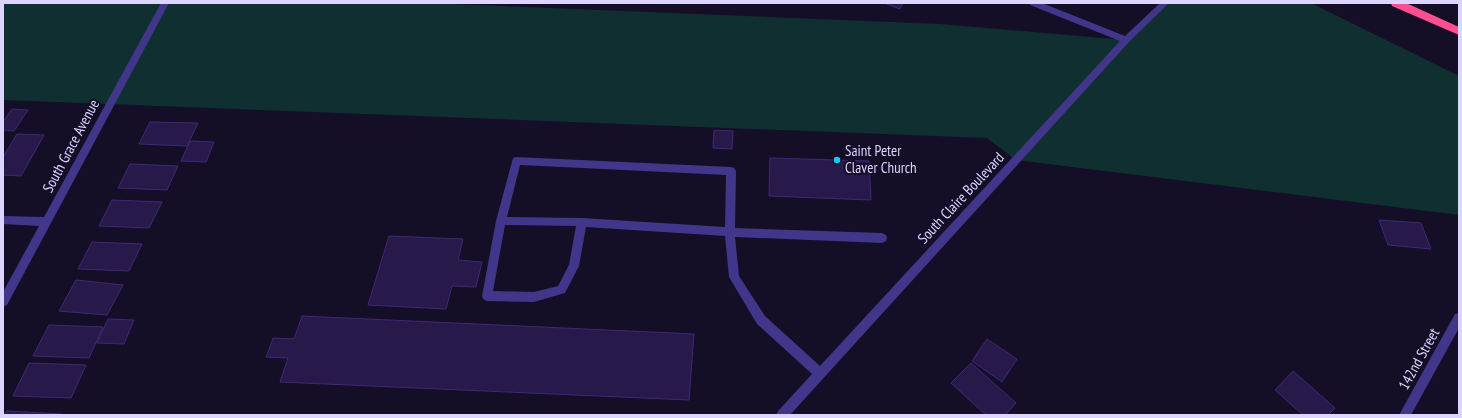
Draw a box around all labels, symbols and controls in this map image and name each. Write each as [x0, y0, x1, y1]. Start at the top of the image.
street label: South Grace Avenue [38, 96, 103, 196]
place label: Saint Peter Claver Church [845, 141, 917, 177]
street label: South Claire Boulevard [913, 148, 1008, 247]
marker: Saint Peter Claver Church [832, 155, 842, 165]
street label: 142nd Street [1394, 325, 1443, 393]

